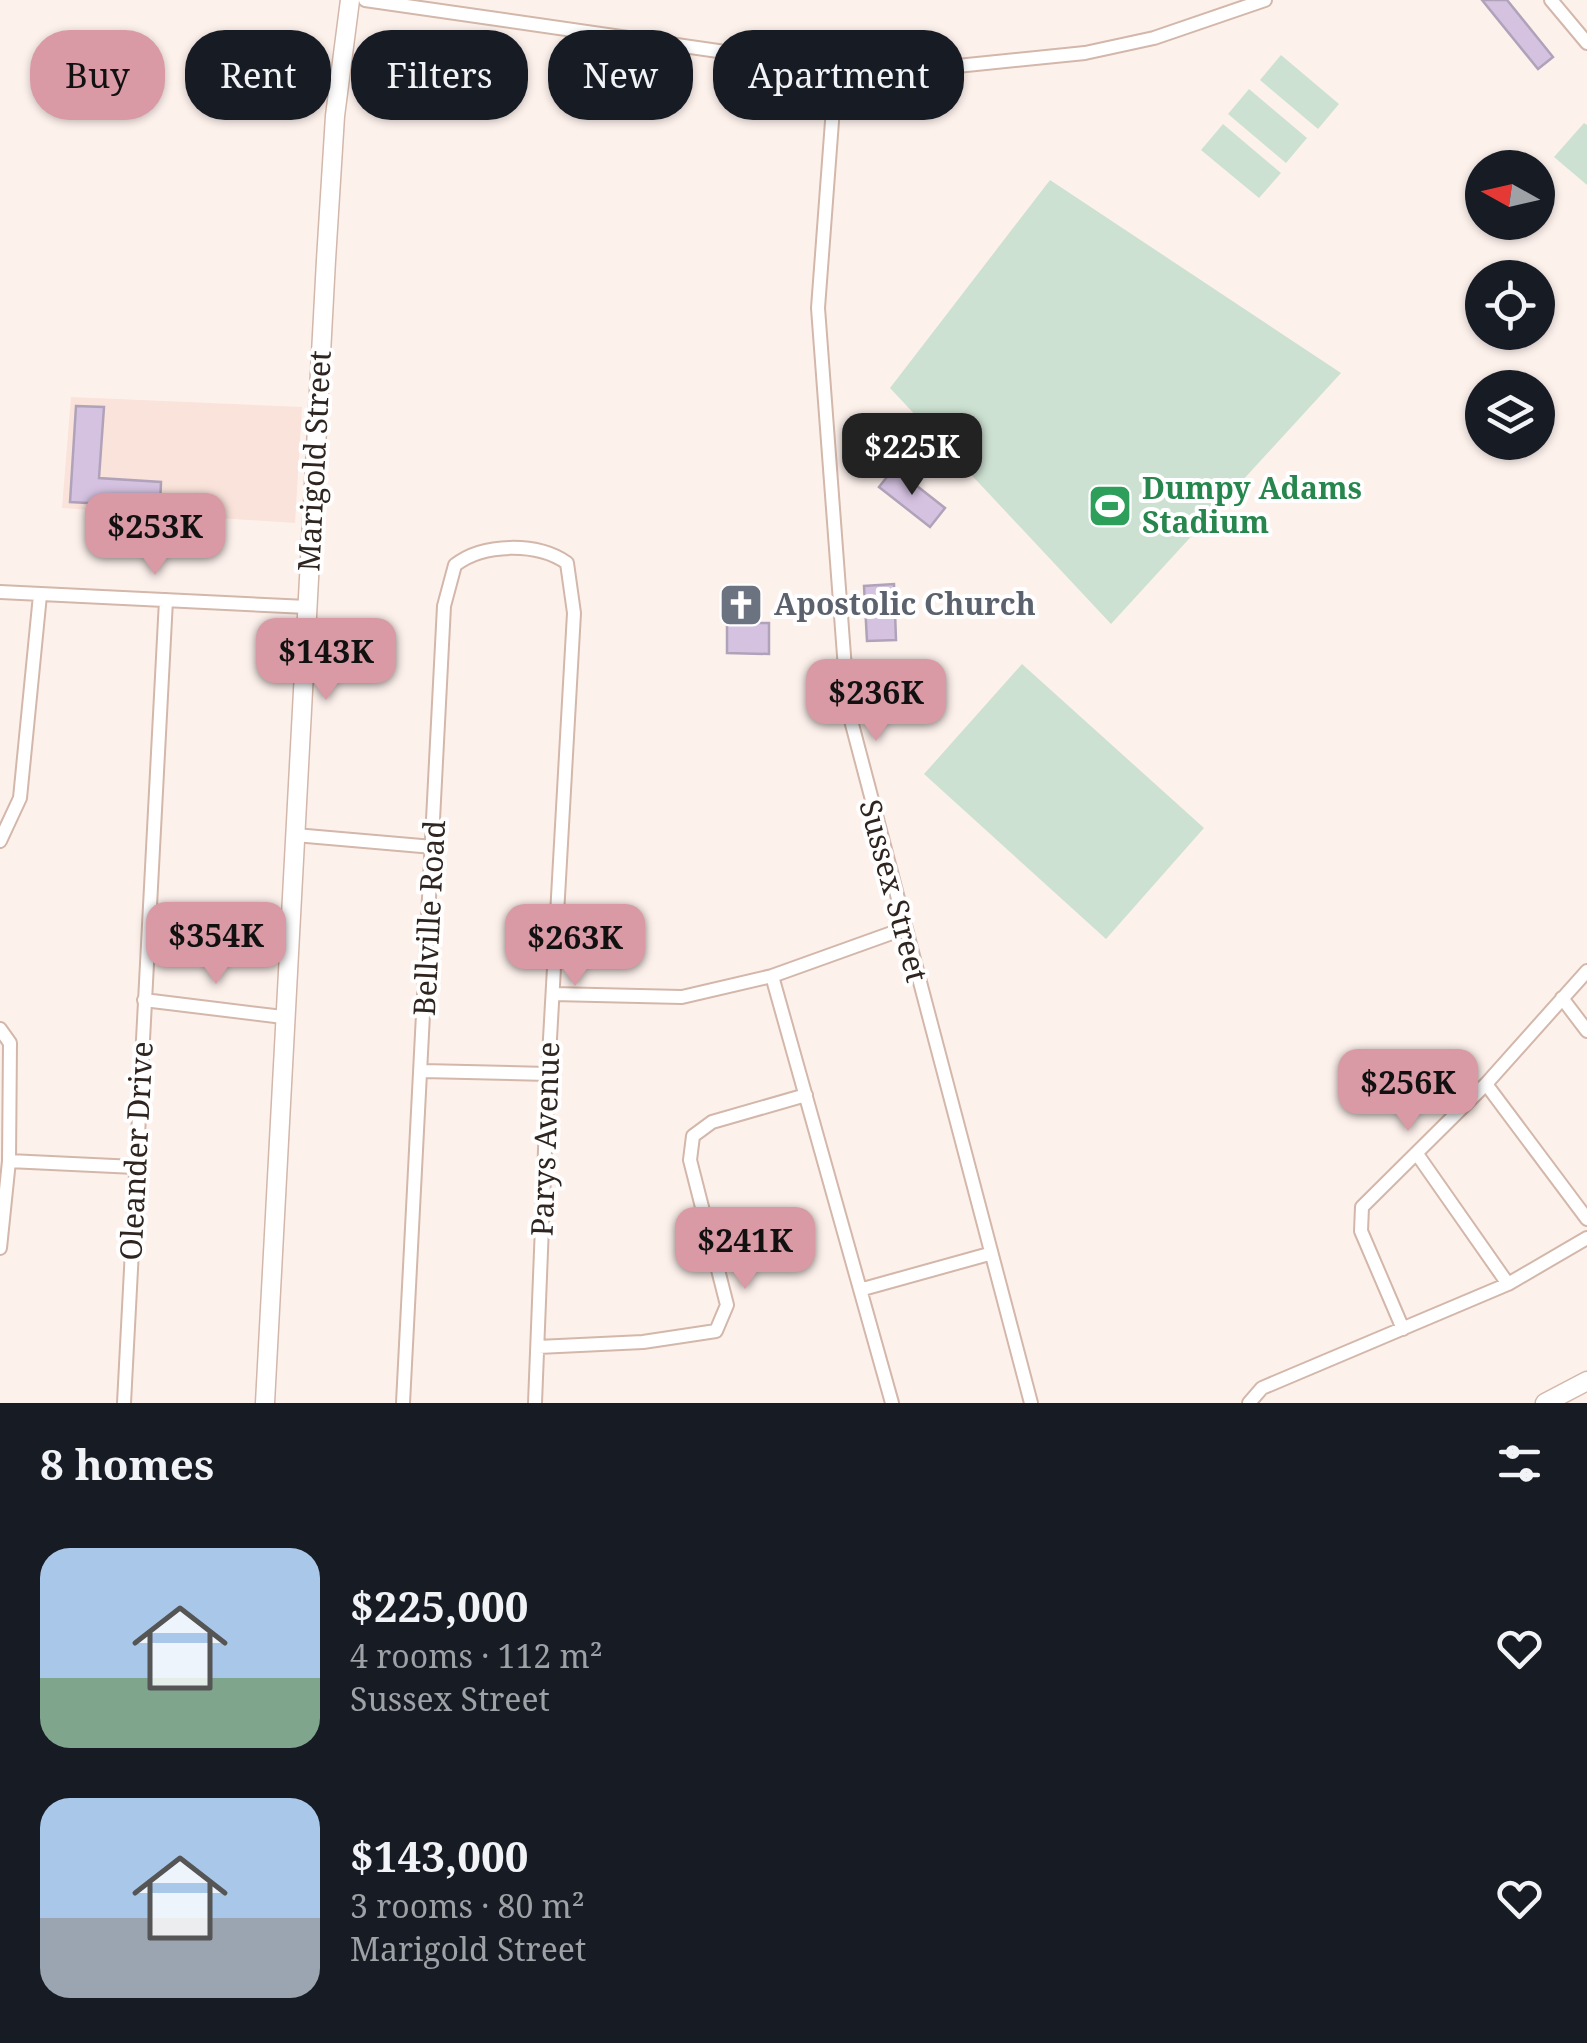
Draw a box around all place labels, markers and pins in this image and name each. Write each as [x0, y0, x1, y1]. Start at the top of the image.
pin: $225K [842, 413, 982, 498]
place label: Dumpy Adams Stadium [1142, 467, 1362, 542]
sports icon: Dumpy Adams Stadium [1087, 483, 1133, 529]
pin: $253K [85, 493, 225, 578]
church icon: Apostolic Church [718, 582, 764, 628]
place label: Apostolic Church [774, 583, 1036, 624]
pin: $143K [256, 618, 396, 703]
pin: $236K [806, 659, 946, 744]
pin: $354K [146, 902, 286, 987]
pin: $263K [505, 904, 645, 989]
pin: $256K [1338, 1049, 1478, 1134]
pin: $241K [675, 1207, 815, 1292]

